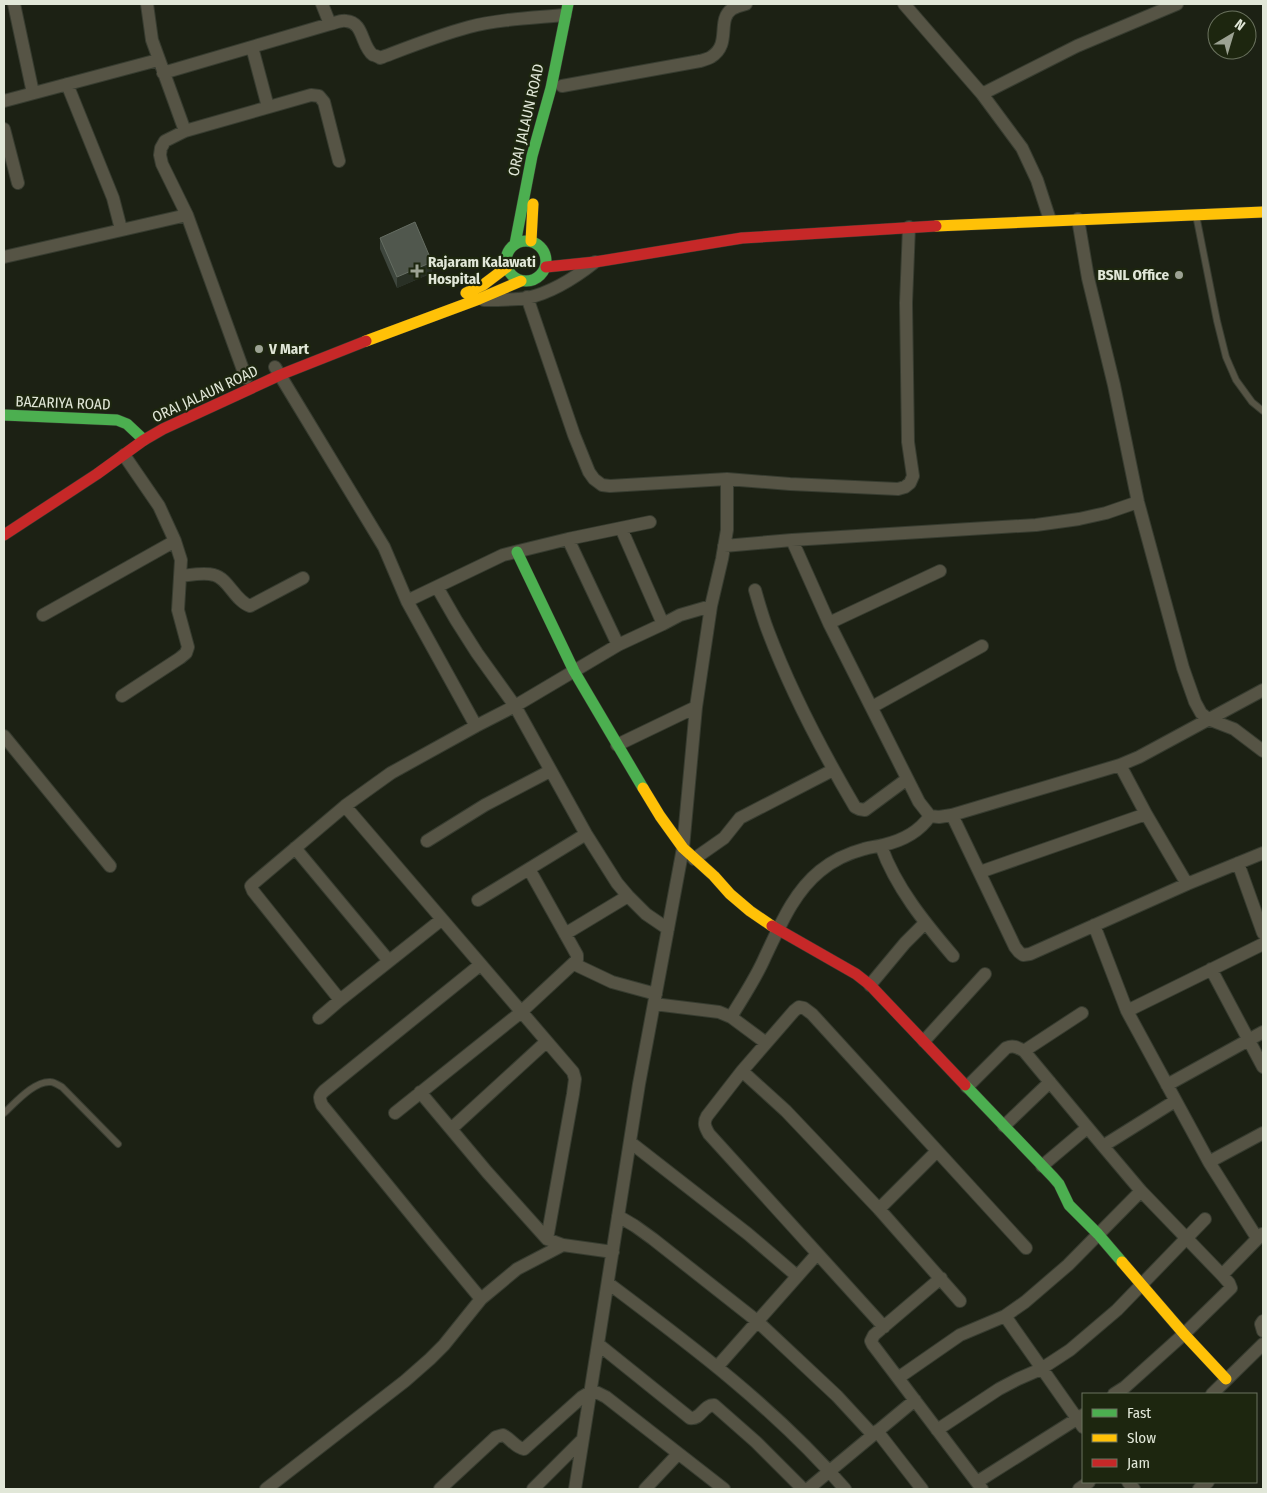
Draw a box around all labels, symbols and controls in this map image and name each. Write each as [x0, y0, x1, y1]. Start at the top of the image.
north arrow [1207, 10, 1257, 60]
text: N [1231, 16, 1248, 34]
street label: ORAI JALAUN ROAD [504, 62, 548, 178]
place label: Rajaram Kalawati Hospital [428, 253, 536, 288]
marker: Rajaram Kalawati Hospital [410, 264, 424, 278]
place label: BSNL Office [1098, 266, 1169, 284]
marker: BSNL Office [1173, 269, 1185, 281]
place label: V Mart [268, 340, 310, 358]
marker: V Mart [253, 343, 265, 355]
street label: ORAI JALAUN ROAD [149, 362, 261, 426]
street label: BAZARIYA ROAD [15, 392, 111, 414]
legend [1082, 1393, 1257, 1483]
text: Fast [1127, 1404, 1151, 1422]
text: Slow [1127, 1429, 1156, 1447]
text: Jam [1127, 1454, 1150, 1472]

